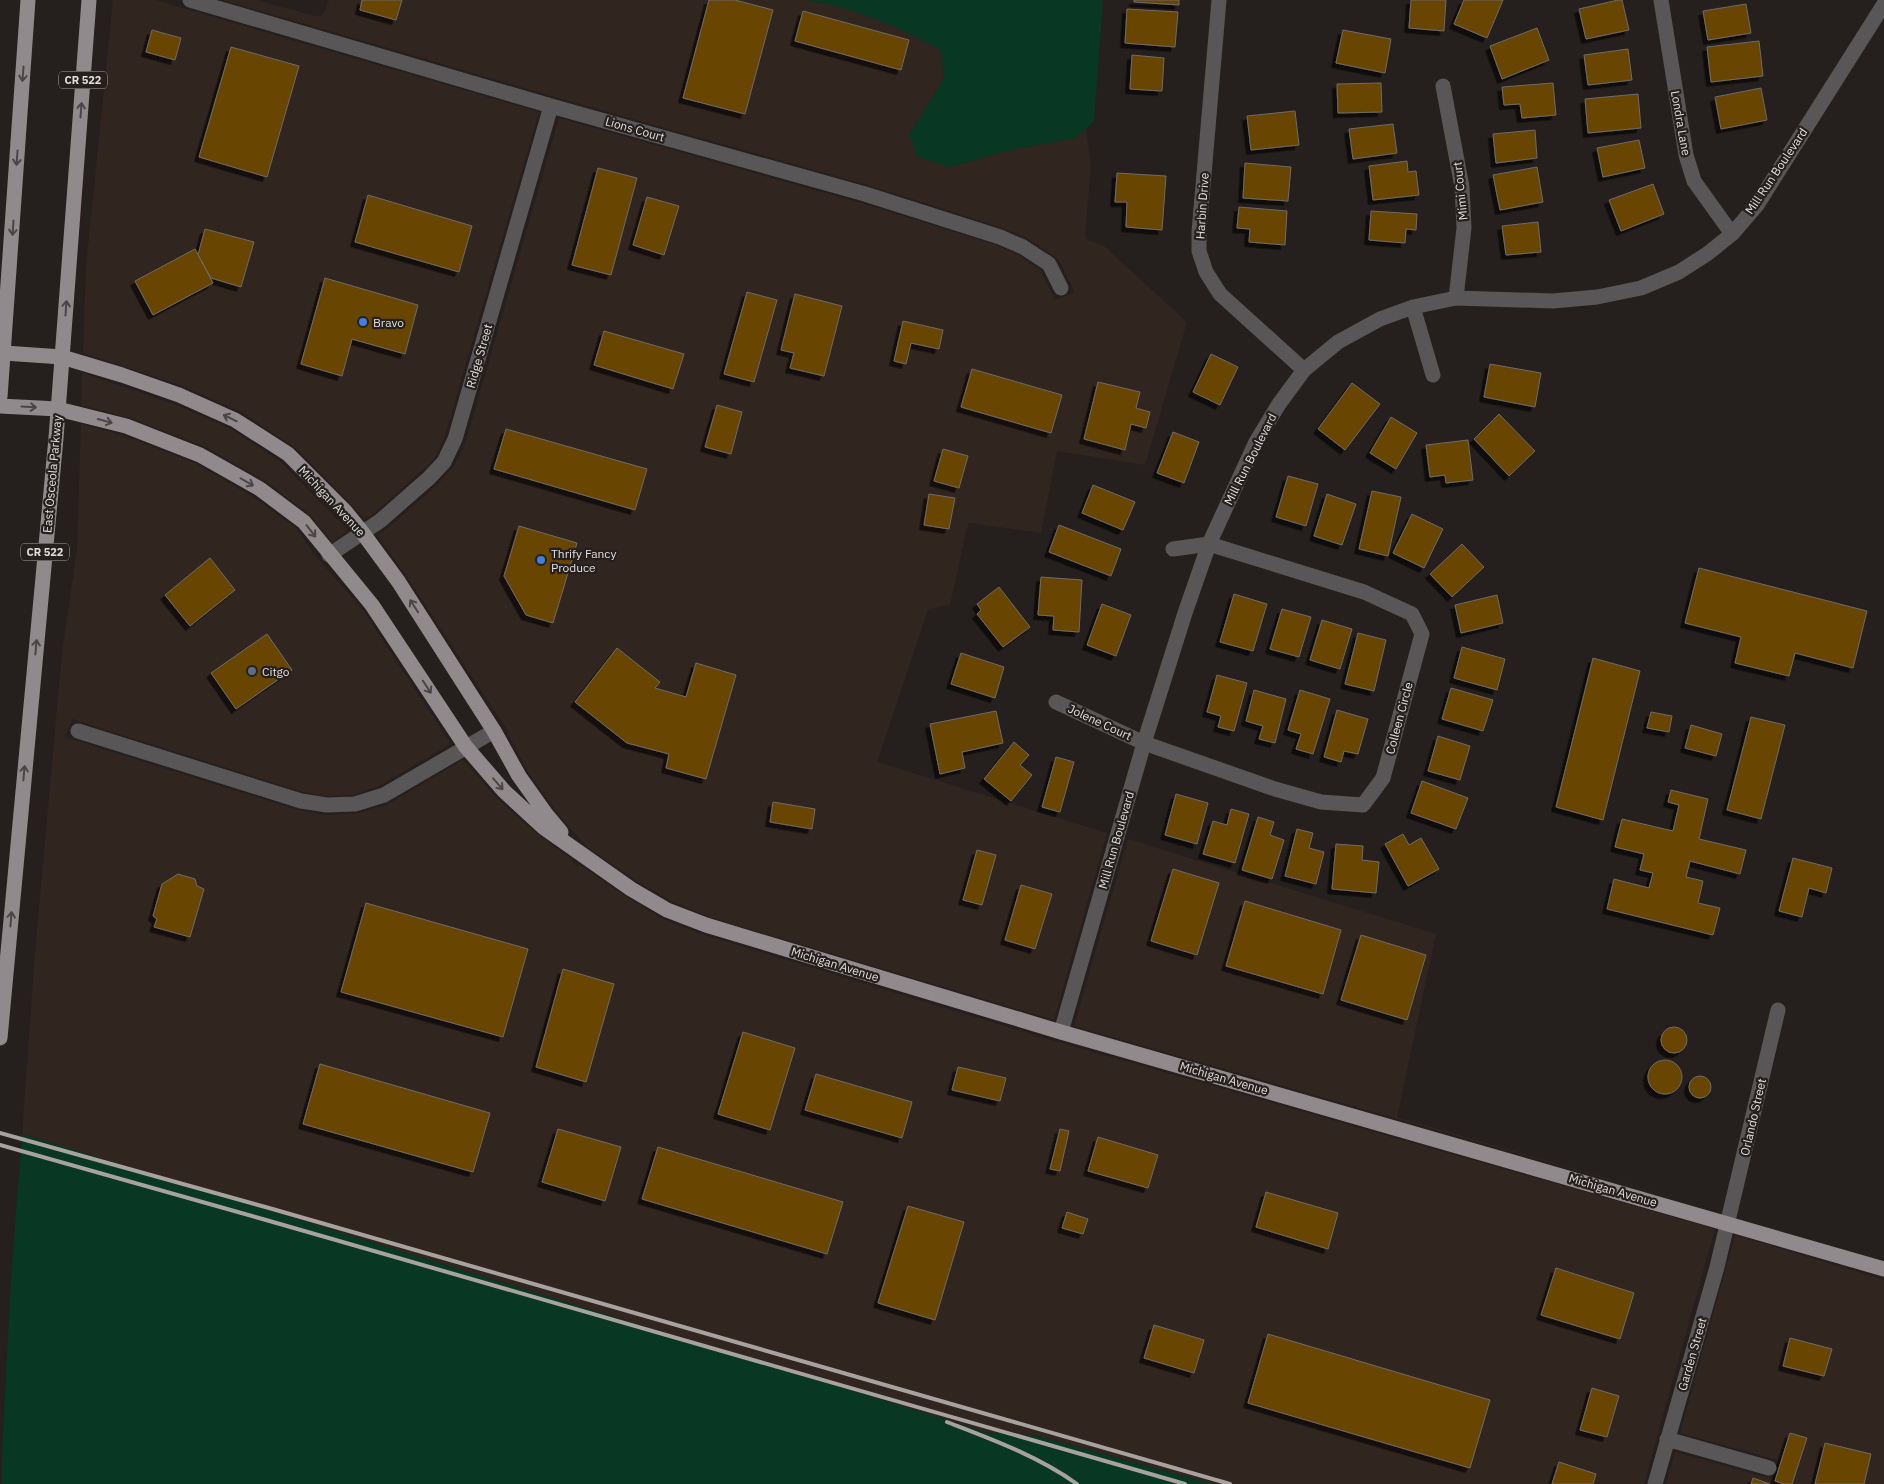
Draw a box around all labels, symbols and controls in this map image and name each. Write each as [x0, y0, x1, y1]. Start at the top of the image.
one-way arrow [18, 66, 27, 82]
road number: CR 522 [59, 72, 107, 88]
street label: Londra Lane [1668, 89, 1694, 157]
one-way arrow [76, 103, 85, 119]
street label: Lions Court [604, 113, 666, 145]
street label: Mill Run Boulevard [1742, 125, 1810, 217]
one-way arrow [13, 149, 22, 165]
street label: Mimi Court [1449, 161, 1471, 221]
street label: Harbin Drive [1192, 172, 1212, 240]
one-way arrow [8, 219, 17, 235]
one-way arrow [61, 300, 70, 316]
place label: Bravo [373, 315, 404, 330]
marker: Bravo [357, 316, 369, 328]
street label: Ridge Street [463, 322, 495, 390]
one-way arrow [21, 403, 37, 412]
street label: Mill Run Boulevard [1220, 411, 1280, 507]
one-way arrow [223, 413, 238, 422]
street label: East Osceola Parkway [39, 415, 65, 533]
one-way arrow [97, 417, 113, 426]
street label: Michigan Avenue [295, 463, 369, 540]
one-way arrow [240, 477, 254, 487]
one-way arrow [305, 524, 316, 537]
road number: CR 522 [21, 544, 69, 560]
place label: Thrify Fancy Produce [551, 546, 616, 575]
marker: Thrify Fancy Produce [535, 554, 547, 566]
one-way arrow [409, 599, 419, 613]
one-way arrow [31, 640, 41, 656]
place label: Citgo [262, 664, 290, 679]
marker: Citgo [246, 665, 258, 677]
one-way arrow [422, 680, 432, 694]
street label: Colleen Circle [1382, 680, 1416, 756]
street label: Jolene Court [1066, 701, 1134, 743]
one-way arrow [20, 765, 29, 781]
one-way arrow [492, 777, 503, 790]
street label: Mill Run Boulevard [1095, 789, 1137, 891]
one-way arrow [6, 912, 16, 928]
street label: Michigan Avenue [789, 944, 881, 985]
street label: Michigan Avenue [1178, 1058, 1270, 1098]
street label: Orlando Street [1737, 1077, 1769, 1157]
street label: Michigan Avenue [1567, 1170, 1659, 1210]
street label: Garden Street [1674, 1316, 1710, 1392]

